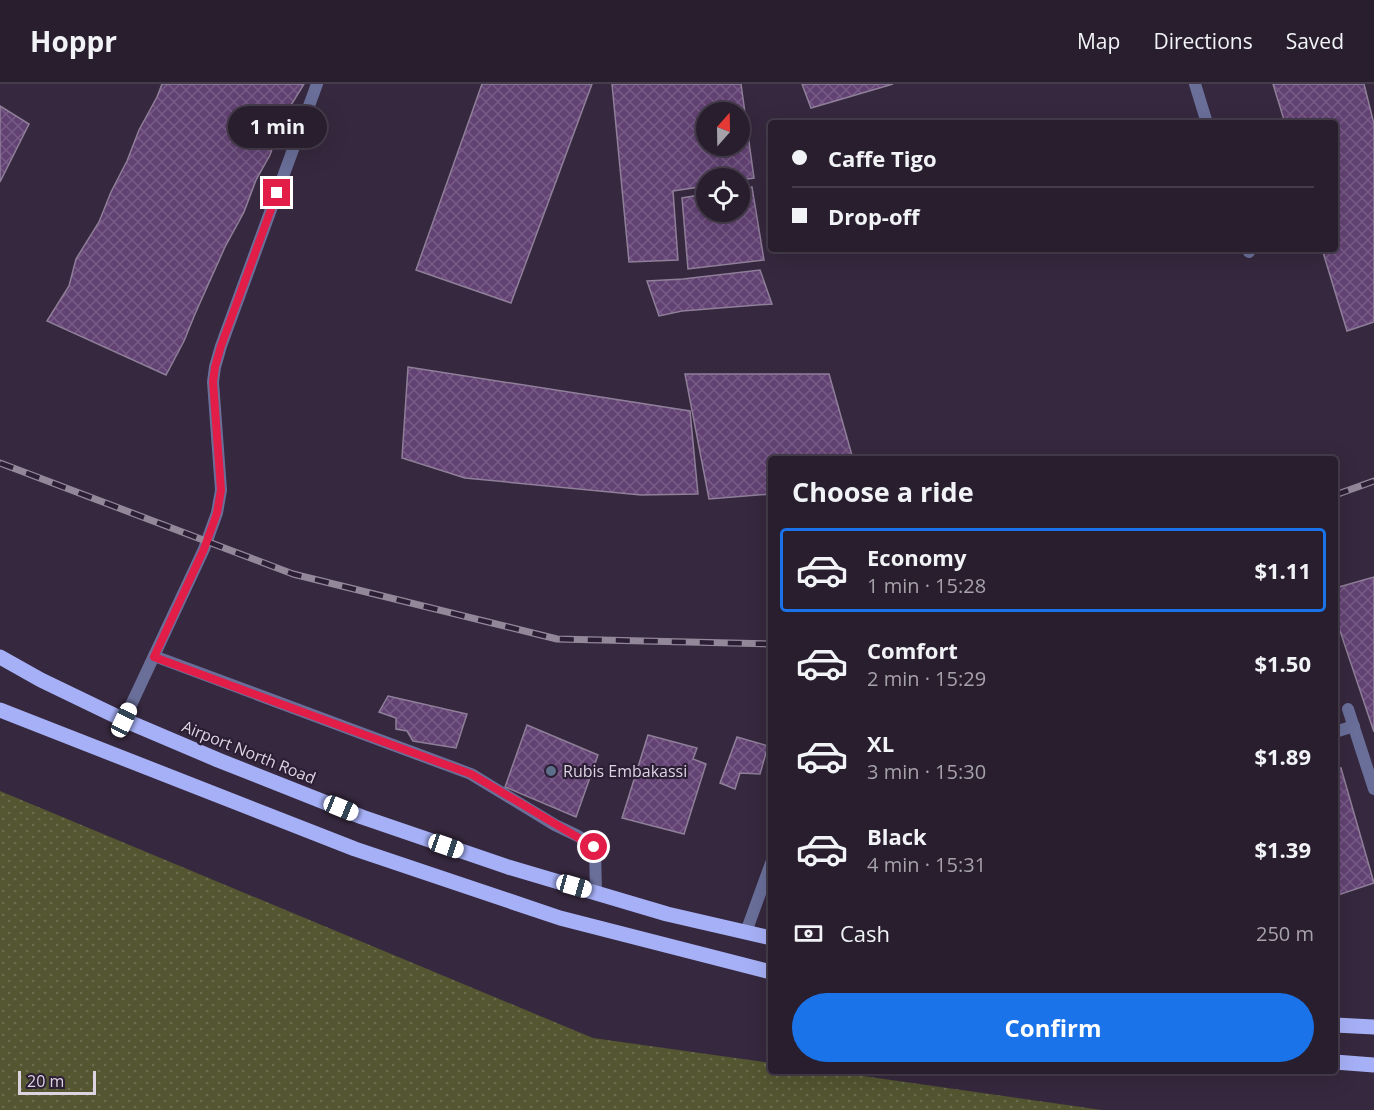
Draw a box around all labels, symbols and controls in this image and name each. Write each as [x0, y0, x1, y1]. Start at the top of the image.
text: Hoppr [30, 22, 117, 60]
text: Map [1077, 27, 1120, 55]
text: Directions [1153, 27, 1253, 55]
text: Saved [1286, 27, 1344, 55]
north arrow [696, 102, 750, 156]
map controls [696, 102, 750, 222]
callout: 1 min [228, 106, 326, 148]
text: 1 min [250, 113, 305, 140]
text: Caffe Tigo [828, 143, 937, 173]
button: locate [696, 168, 750, 222]
route end [263, 179, 290, 206]
text: Drop-off [828, 201, 920, 231]
text: Choose a ride [792, 473, 974, 510]
text: Economy [867, 542, 966, 572]
icon: car [795, 543, 849, 597]
text: $1.11 [1254, 555, 1311, 585]
text: 1 min · 15:28 [867, 572, 986, 599]
text: Comfort [867, 635, 958, 665]
icon: car [795, 636, 849, 690]
text: $1.50 [1254, 648, 1311, 678]
text: 2 min · 15:29 [867, 665, 986, 692]
car [108, 700, 140, 740]
street label: Airport North Road [179, 715, 319, 789]
text: XL [867, 728, 894, 758]
icon: car [795, 729, 849, 783]
text: $1.89 [1254, 741, 1311, 771]
text: 3 min · 15:30 [867, 758, 986, 785]
place label: Rubis Embakassi [563, 760, 687, 782]
marker: Rubis Embakassi [544, 764, 558, 778]
car [321, 793, 361, 823]
text: Black [867, 821, 927, 851]
icon: car [795, 822, 849, 876]
car [426, 832, 466, 860]
route start [580, 833, 607, 860]
text: $1.39 [1254, 834, 1311, 864]
text: 4 min · 15:31 [867, 851, 986, 878]
car [554, 872, 594, 900]
icon: cash [792, 917, 825, 950]
text: Cash [840, 918, 890, 948]
text: 250 m [1256, 920, 1314, 947]
button: Confirm [792, 993, 1314, 1062]
scale bar [18, 1068, 96, 1096]
text: 20 m [27, 1070, 64, 1092]

